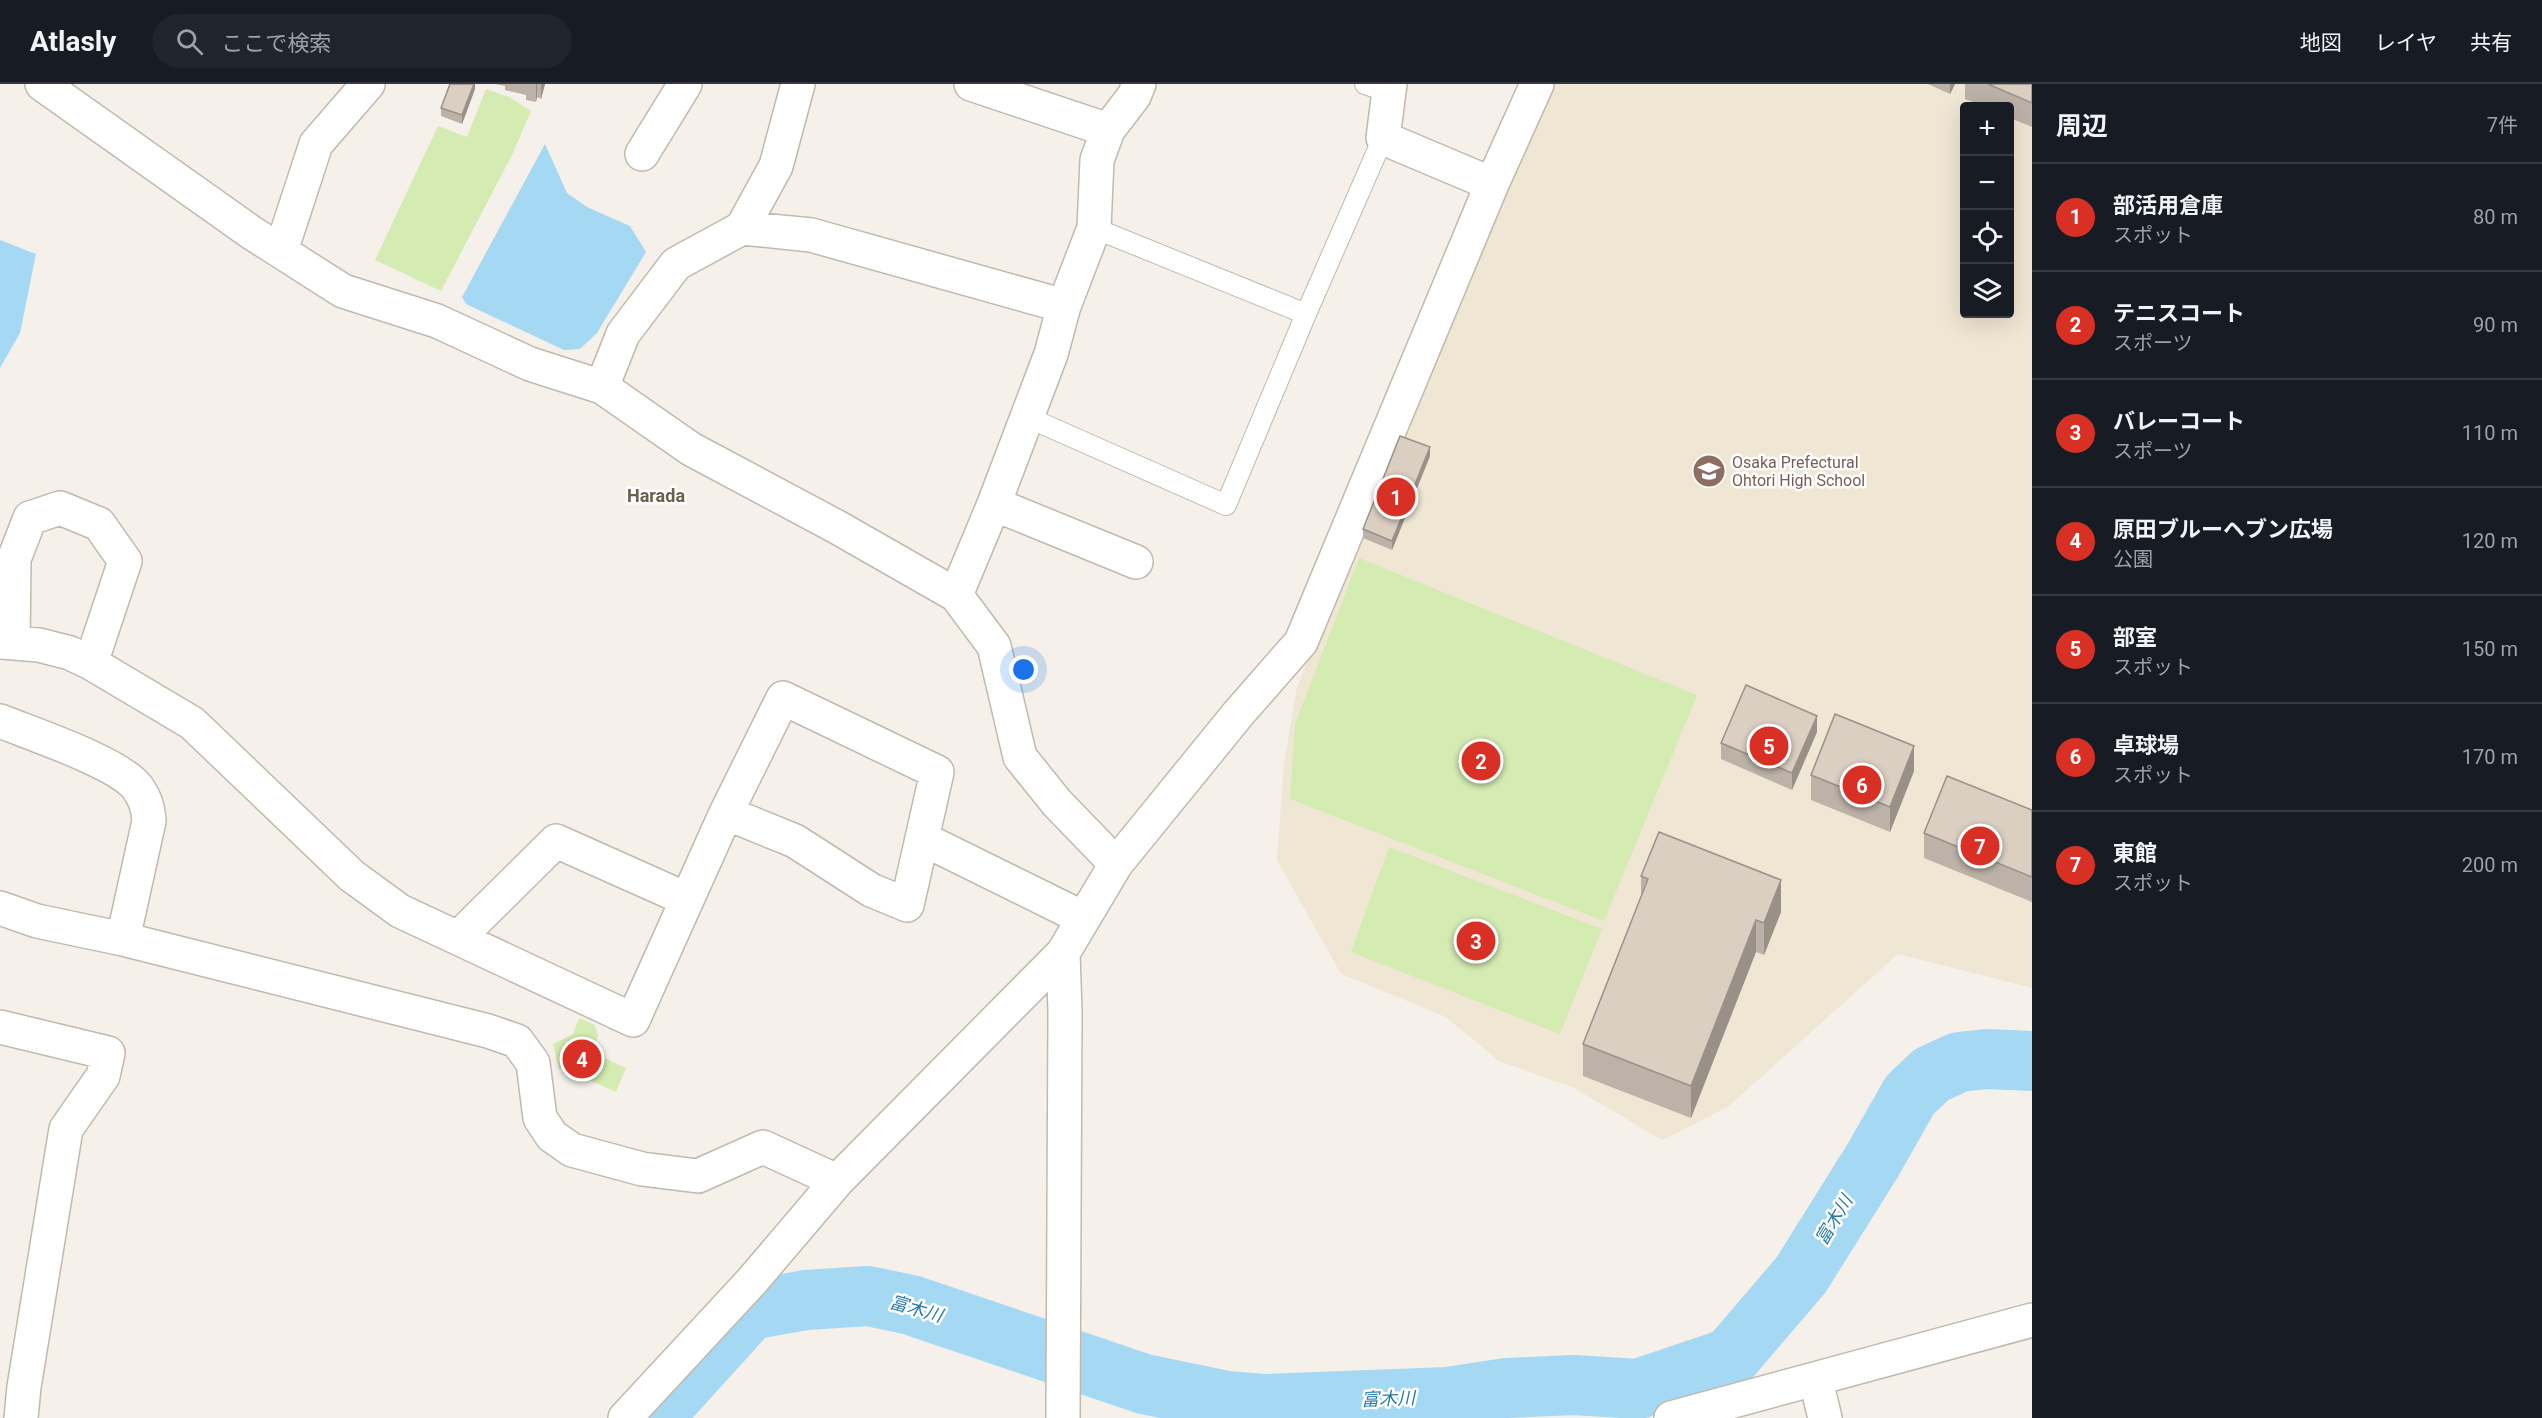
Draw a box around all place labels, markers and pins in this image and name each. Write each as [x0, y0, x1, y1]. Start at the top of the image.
school or university icon: Osaka Prefectural Ohtori High School [1691, 453, 1727, 489]
place label: Osaka Prefectural Ohtori High School [1732, 453, 1865, 490]
pin: 1 [1376, 474, 1416, 520]
pin: 5 [1750, 724, 1788, 768]
pin: 2 [1462, 738, 1500, 784]
pin: 6 [1842, 762, 1882, 808]
pin: 7 [1960, 824, 2000, 868]
pin: 3 [1456, 918, 1496, 964]
pin: 4 [562, 1036, 602, 1082]

